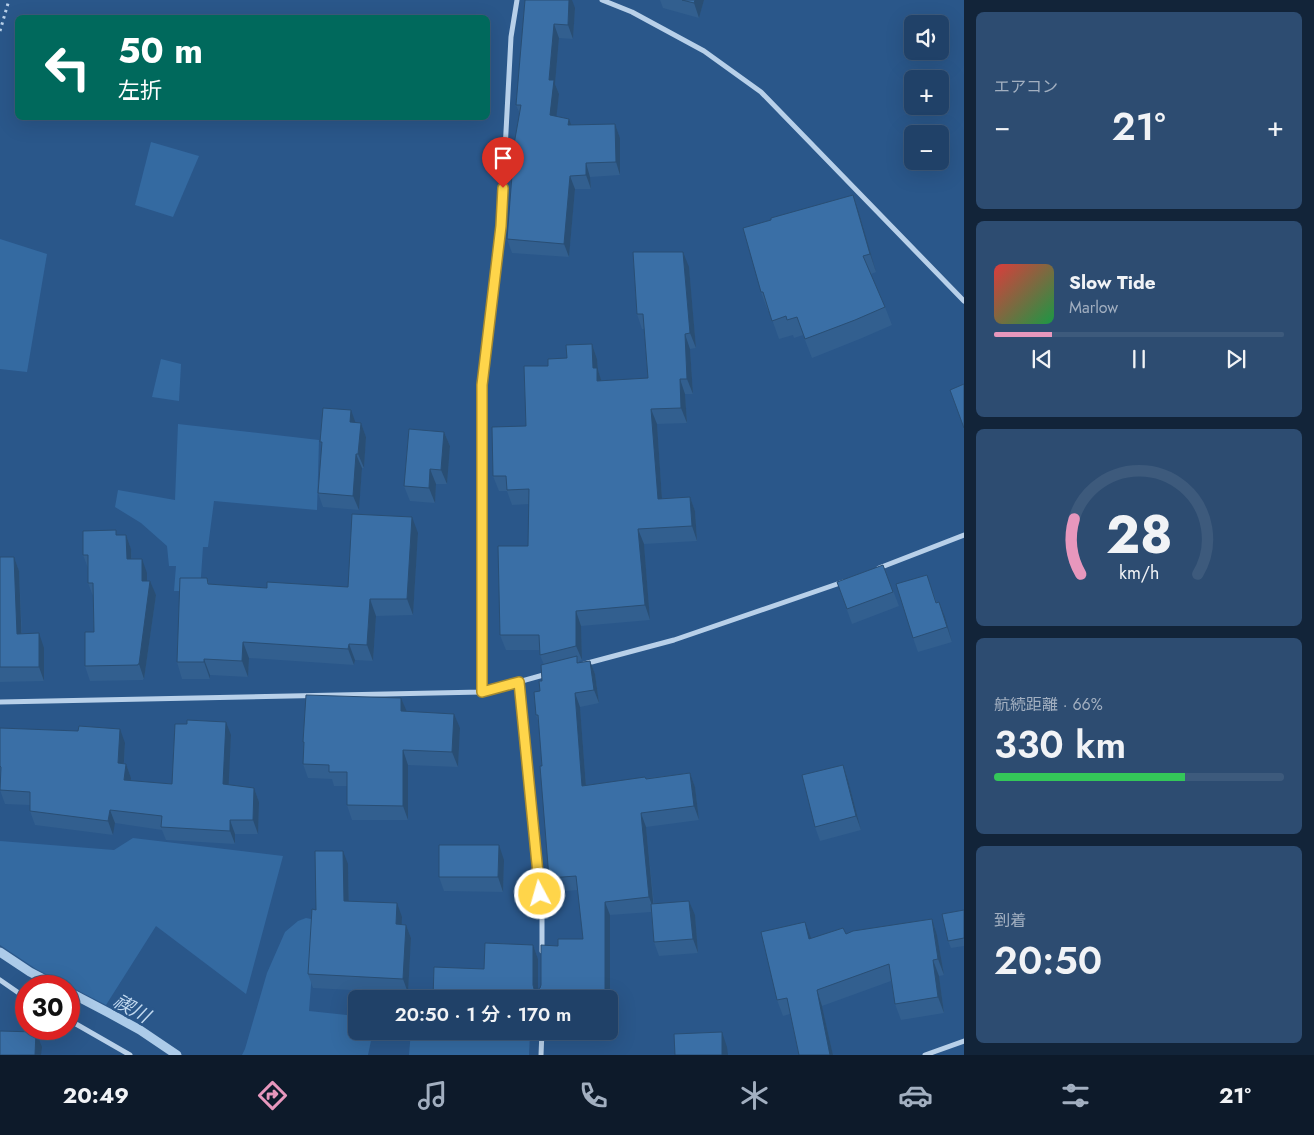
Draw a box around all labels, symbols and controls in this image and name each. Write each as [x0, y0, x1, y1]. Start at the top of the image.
map controls [904, 15, 949, 170]
button: sound [904, 15, 949, 60]
text: 50 m [118, 26, 203, 76]
icon: left [35, 35, 100, 100]
button: + [904, 70, 949, 115]
text: 左折 [118, 74, 162, 106]
text: エアコン [994, 75, 1058, 98]
text: 21° [1112, 99, 1165, 154]
text: − [994, 106, 1011, 147]
text: + [1267, 106, 1284, 147]
button: − [904, 125, 949, 170]
pin [482, 137, 524, 188]
icon: arrive [489, 144, 517, 172]
text: Slow Tide [1069, 269, 1156, 296]
text: Marlow [1069, 296, 1118, 319]
icon: previous [1028, 345, 1056, 373]
icon: pause [1125, 345, 1153, 373]
icon: next [1222, 345, 1250, 373]
text: 28 [1106, 497, 1172, 573]
text: km/h [1119, 560, 1159, 586]
text: 航続距離 · 66% [994, 693, 1103, 716]
text: 330 km [994, 717, 1126, 772]
position arrow [513, 867, 565, 919]
text: 到着 [994, 909, 1026, 932]
text: 20:50 [994, 933, 1102, 988]
speed limit sign: 30 [15, 975, 80, 1040]
water label: 禊川 [109, 987, 157, 1030]
text: 20:50 · 1 分 · 170 m [395, 1001, 571, 1028]
icon: directions [255, 1078, 290, 1113]
icon: music [415, 1078, 450, 1113]
icon: phone [576, 1078, 611, 1113]
icon: climate [737, 1078, 772, 1113]
icon: car [898, 1078, 933, 1113]
icon: filters [1058, 1078, 1093, 1113]
text: 20:49 [63, 1079, 129, 1111]
text: 21° [1219, 1079, 1251, 1111]

